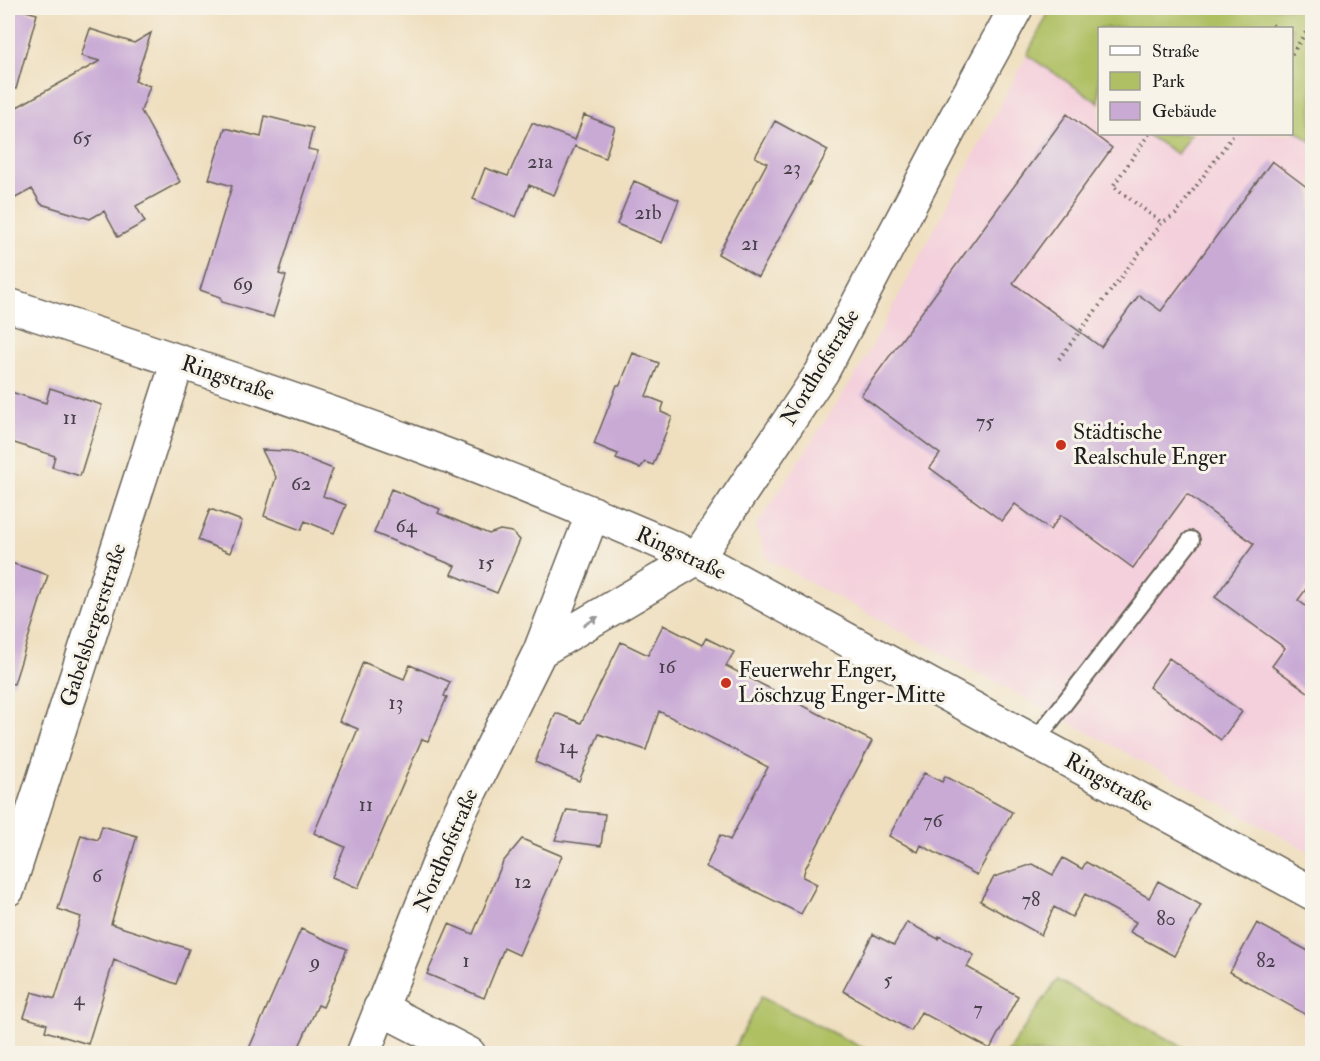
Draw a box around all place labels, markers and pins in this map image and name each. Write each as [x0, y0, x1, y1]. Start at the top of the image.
place label: Städtische Realschule Enger [1073, 418, 1227, 471]
marker: Städtische Realschule Enger [1054, 438, 1068, 452]
place label: Feuerwehr Enger, Löschzug Enger-Mitte [738, 656, 945, 709]
marker: Feuerwehr Enger, Löschzug Enger-Mitte [719, 676, 733, 690]

